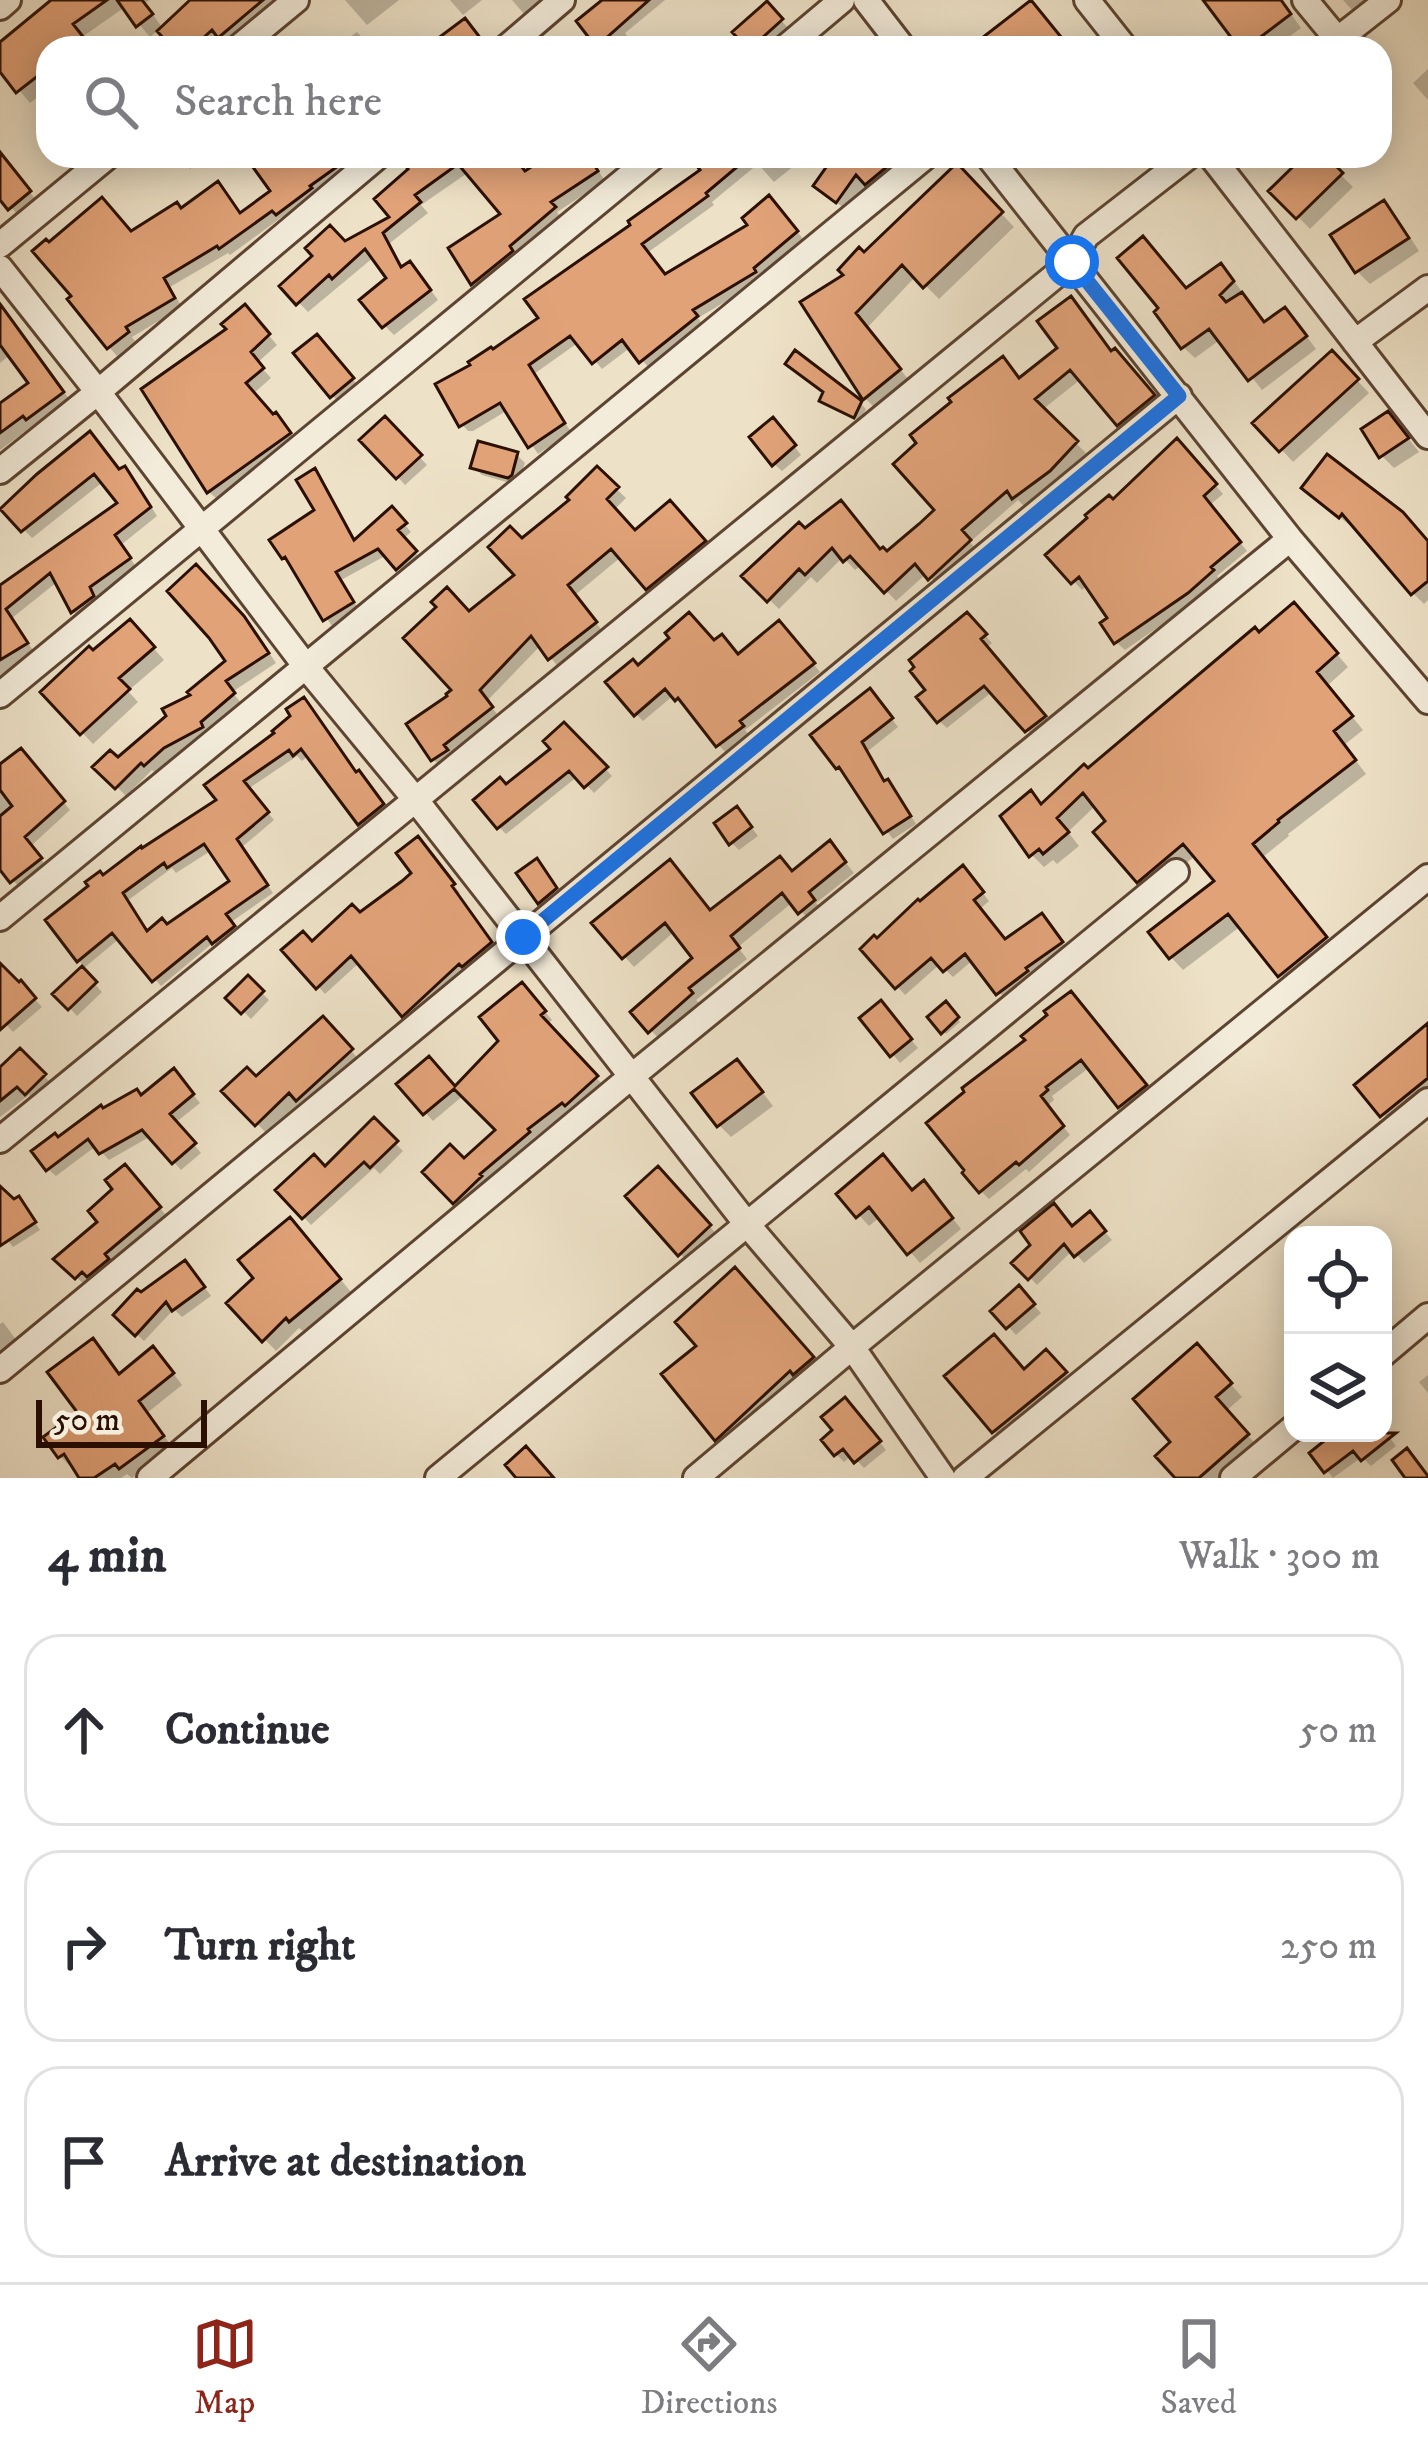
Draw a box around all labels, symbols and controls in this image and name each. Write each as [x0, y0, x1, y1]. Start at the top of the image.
search box [36, 36, 1392, 168]
icon: search [78, 69, 144, 135]
text: Search here [174, 74, 382, 130]
route start [1045, 235, 1099, 289]
route end [496, 910, 550, 964]
map controls [1284, 1226, 1392, 1442]
button: locate [1284, 1226, 1392, 1334]
button: layers [1284, 1334, 1392, 1442]
scale bar [36, 1394, 207, 1447]
text: 50 m [54, 1400, 120, 1441]
text: 4 min [48, 1524, 166, 1588]
text: Walk · 300 m [1179, 1532, 1380, 1581]
icon: ahead [51, 1697, 117, 1763]
text: Continue [165, 1702, 330, 1758]
text: 50 m [1299, 1706, 1377, 1755]
icon: right [51, 1913, 117, 1979]
text: Turn right [165, 1918, 355, 1974]
text: 250 m [1280, 1922, 1377, 1971]
icon: arrive [51, 2129, 117, 2195]
text: Arrive at destination [165, 2134, 526, 2190]
tab: Map [192, 2311, 258, 2424]
tab: Directions [641, 2311, 777, 2424]
tab: Saved [1161, 2311, 1236, 2424]

